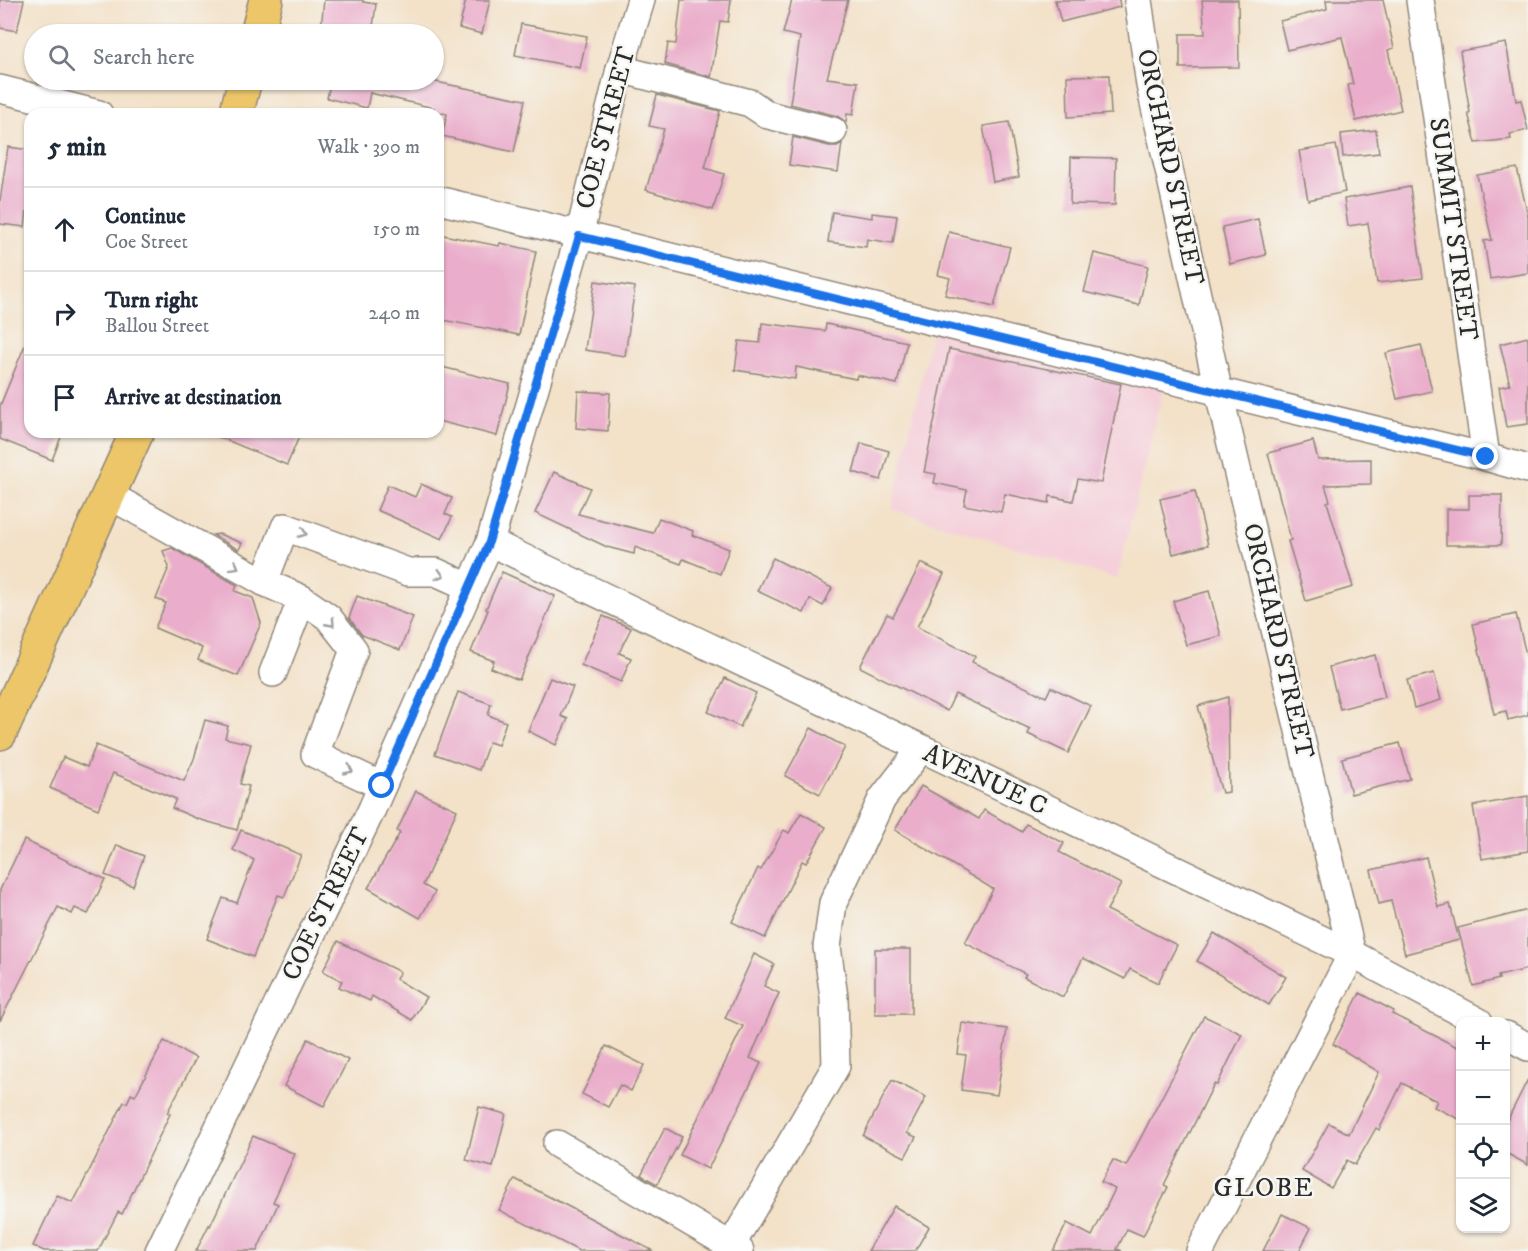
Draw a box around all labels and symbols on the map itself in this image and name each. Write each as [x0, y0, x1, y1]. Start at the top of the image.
street label: COE STREET [569, 43, 644, 213]
street label: ORCHARD STREET [1129, 46, 1211, 288]
street label: SUMMIT STREET [1421, 116, 1485, 343]
route end [1472, 443, 1498, 469]
street label: ORCHARD STREET [1235, 520, 1321, 762]
one-way arrow [298, 526, 308, 539]
one-way arrow [229, 559, 239, 570]
one-way arrow [434, 568, 445, 580]
one-way arrow [324, 616, 335, 626]
street label: AVENUE C [918, 737, 1052, 823]
one-way arrow [342, 762, 353, 774]
route start [368, 772, 394, 798]
street label: COE STREET [275, 822, 377, 986]
district label: GLOBE [1214, 1171, 1314, 1205]

